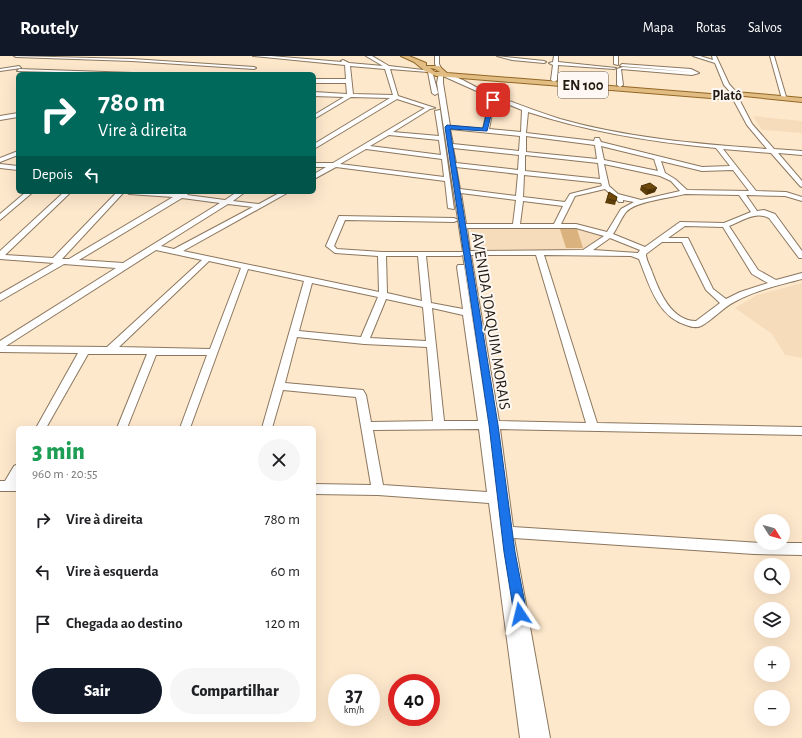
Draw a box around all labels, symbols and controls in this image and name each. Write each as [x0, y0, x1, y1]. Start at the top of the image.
text: Routely [20, 19, 79, 38]
text: Mapa [643, 21, 674, 35]
text: Rotas [696, 21, 726, 35]
text: Salvos [748, 21, 782, 35]
road number: EN 100 [558, 72, 608, 98]
pin [476, 83, 510, 117]
icon: right [32, 88, 84, 140]
text: 780 m [98, 89, 165, 117]
icon: arrive [482, 89, 504, 111]
district label: Platô [712, 89, 742, 103]
text: Vire à direita [98, 122, 187, 140]
icon: left [81, 164, 103, 186]
text: Depois [32, 167, 73, 182]
street label: AVENIDA JOAQUIM MORAIS [468, 231, 513, 411]
button: close [258, 439, 300, 481]
text: 3 min [32, 440, 85, 464]
text: 960 m · 20:55 [32, 468, 98, 481]
icon: right [32, 509, 54, 531]
text: Vire à direita [66, 512, 143, 527]
text: 780 m [264, 512, 300, 527]
north arrow [754, 514, 790, 550]
map controls [754, 514, 790, 726]
button: search [754, 558, 790, 594]
icon: left [32, 561, 54, 583]
text: Vire à esquerda [66, 564, 159, 579]
text: 60 m [271, 564, 300, 579]
position arrow [499, 593, 541, 635]
button: layers [754, 602, 790, 638]
icon: arrive [32, 613, 54, 635]
text: Chegada ao destino [66, 616, 183, 631]
text: 120 m [266, 616, 300, 631]
button: + [754, 646, 790, 682]
button: Sair [32, 668, 162, 714]
button: Compartilhar [170, 668, 300, 714]
speed limit sign: 40 [388, 674, 440, 726]
text: 37 [345, 685, 363, 705]
button: − [754, 690, 790, 726]
text: km/h [344, 705, 364, 715]

